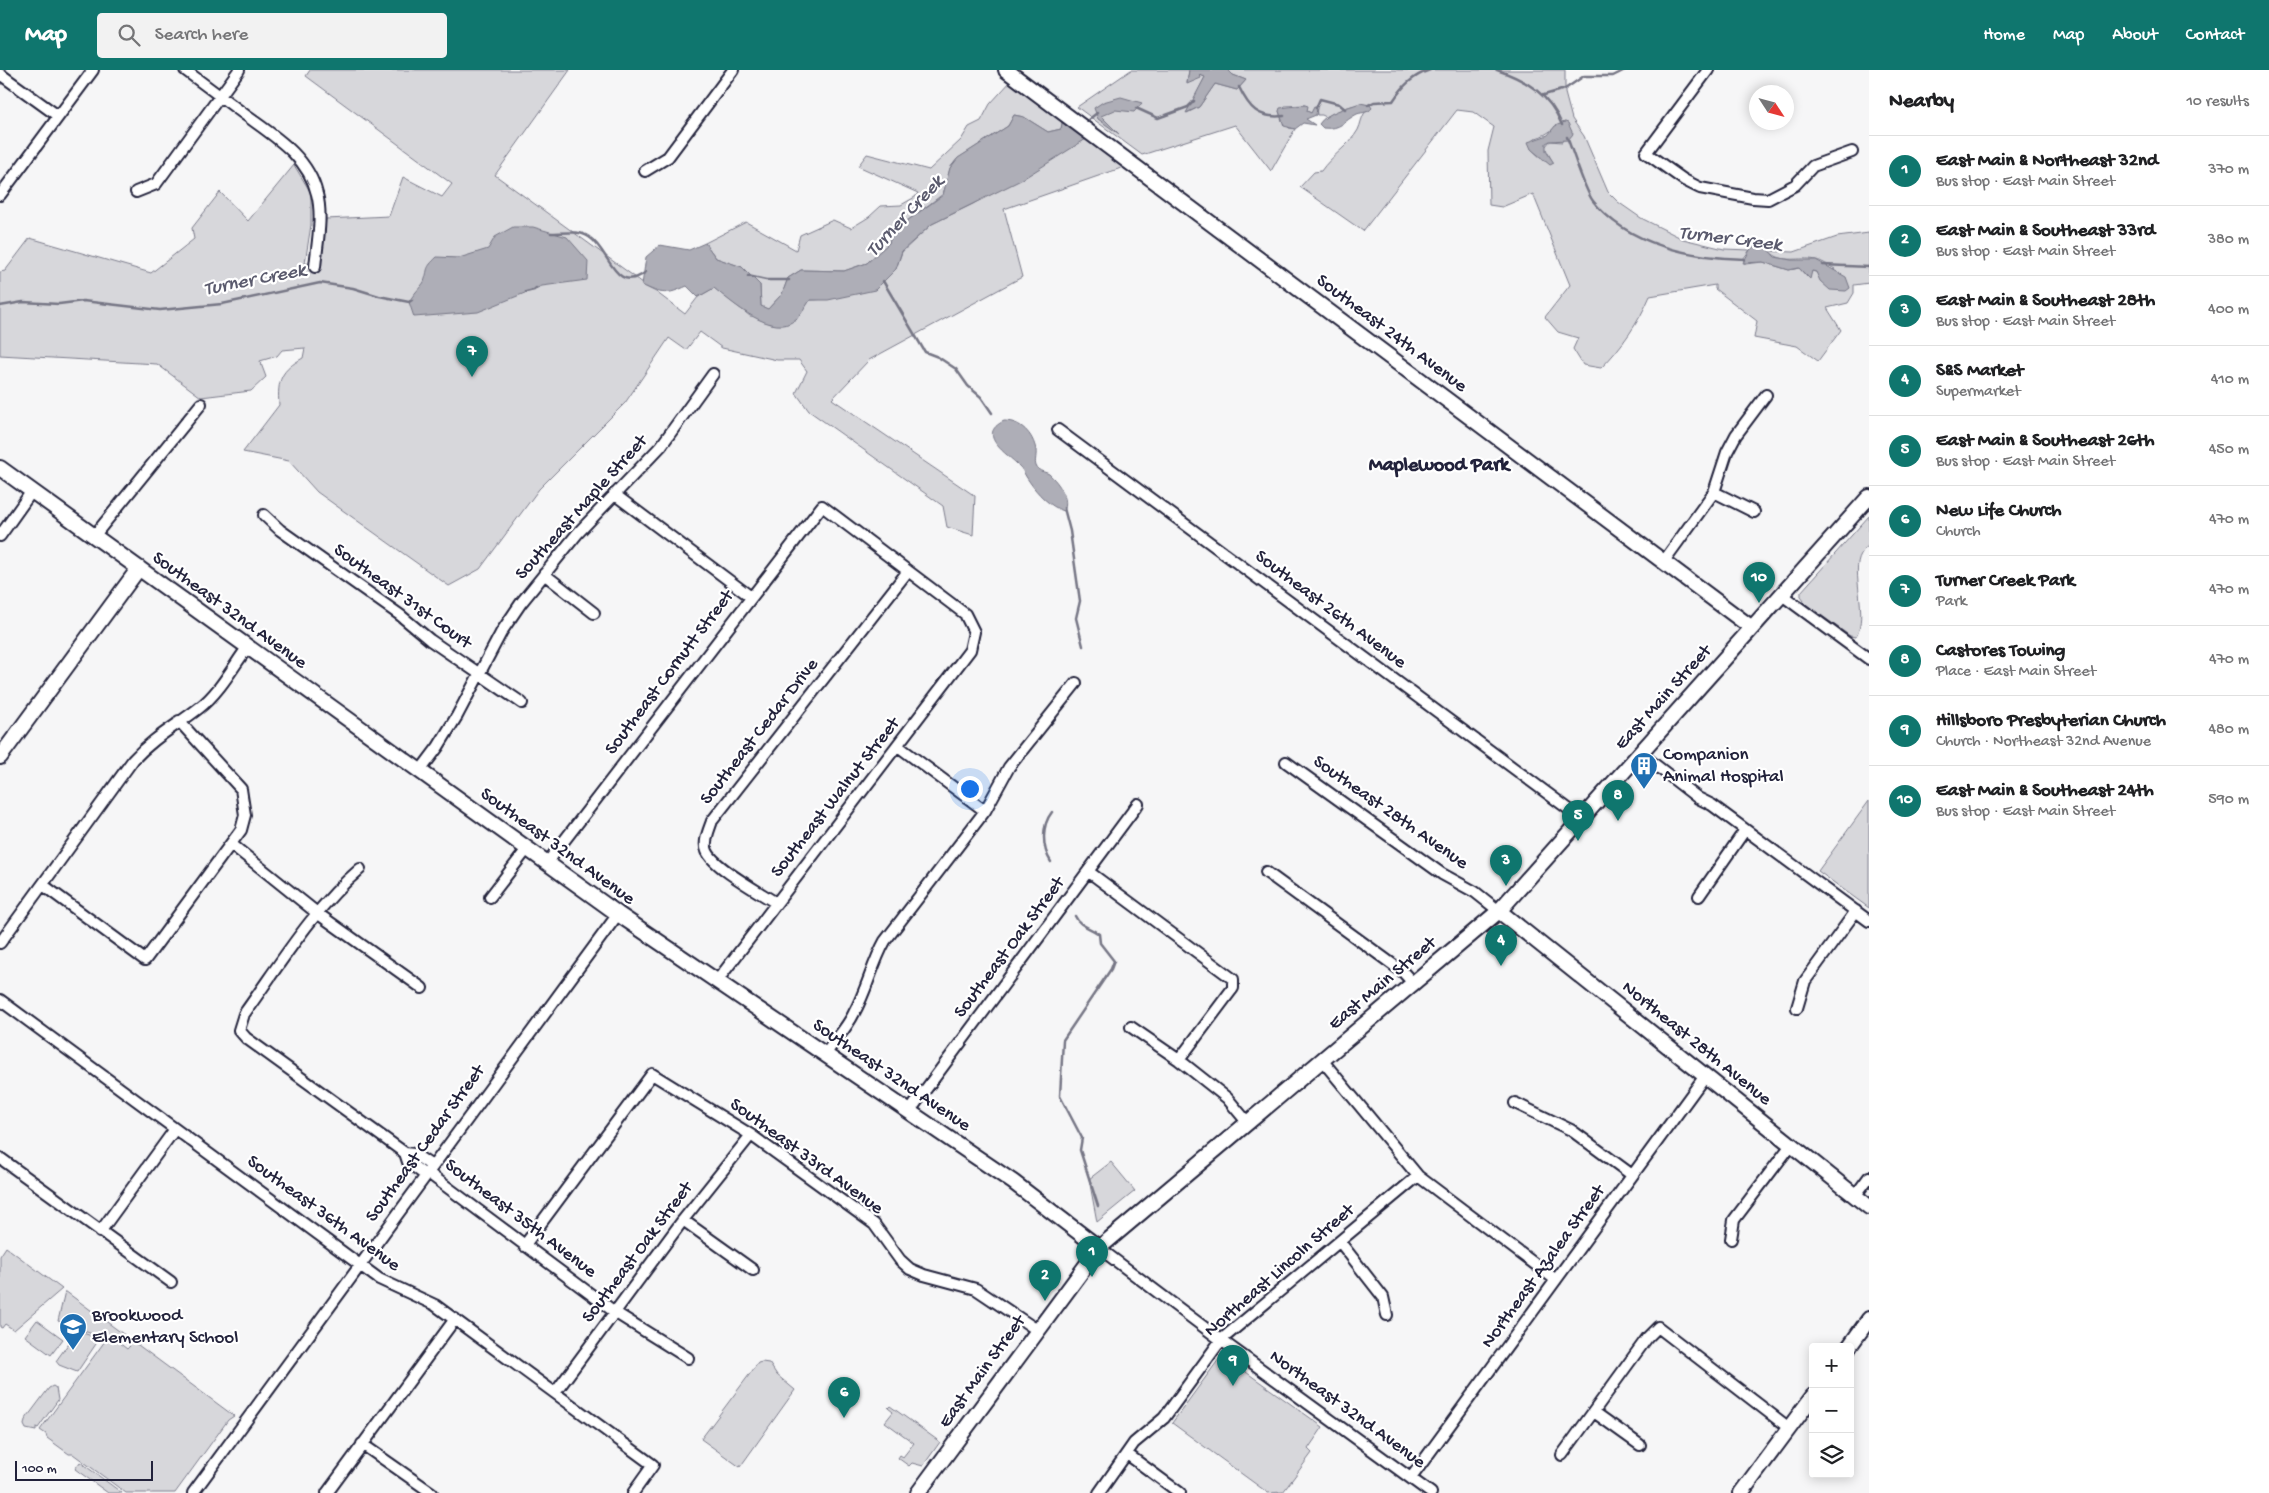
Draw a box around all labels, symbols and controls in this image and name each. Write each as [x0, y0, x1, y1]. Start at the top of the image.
search box [97, 13, 447, 58]
text: Map [25, 21, 67, 50]
icon: search [115, 21, 143, 49]
text: Search here [155, 24, 248, 47]
text: Home [1983, 25, 2025, 46]
text: Map [2053, 25, 2084, 46]
text: About [2112, 25, 2158, 46]
text: Contact [2186, 25, 2244, 46]
north arrow [1749, 85, 1794, 130]
text: Nearby [1889, 90, 1954, 115]
text: 10 results [2186, 93, 2249, 112]
text: East Main & Northeast 32nd [1936, 150, 2158, 173]
text: 1 [1902, 161, 1908, 180]
text: 370 m [2208, 161, 2249, 180]
water label: Turner Creek [862, 170, 951, 263]
text: Bus stop · East Main Street [1936, 173, 2115, 192]
text: East Main & Southeast 33rd [1936, 220, 2155, 243]
water label: Turner Creek [1677, 222, 1785, 258]
text: 2 [1901, 231, 1909, 250]
text: 380 m [2208, 231, 2249, 250]
text: Bus stop · East Main Street [1936, 243, 2115, 262]
water label: Turner Creek [202, 259, 310, 302]
street label: Southeast 24th Avenue [1311, 270, 1471, 398]
text: East Main & Southeast 28th [1936, 290, 2155, 313]
text: 3 [1901, 301, 1909, 320]
text: 400 m [2208, 301, 2249, 320]
text: Bus stop · East Main Street [1936, 313, 2115, 332]
pin: 7 [456, 336, 488, 377]
text: S&S Market [1936, 360, 2023, 383]
text: 4 [1901, 371, 1909, 390]
text: 410 m [2211, 371, 2249, 390]
text: Supermarket [1936, 383, 2021, 402]
street label: Southeast Maple Street [511, 429, 655, 585]
text: East Main & Southeast 26th [1936, 430, 2154, 453]
text: 5 [1901, 441, 1909, 460]
text: 450 m [2209, 441, 2249, 460]
text: Bus stop · East Main Street [1936, 453, 2115, 472]
district label: Maplewood Park [1369, 455, 1511, 478]
text: New Life Church [1936, 500, 2061, 523]
text: 6 [1901, 511, 1909, 530]
text: 470 m [2209, 511, 2249, 530]
text: Church [1936, 523, 1980, 542]
street label: Southeast 31st Court [328, 539, 478, 656]
street label: Southeast 26th Avenue [1250, 546, 1410, 675]
street label: Southeast 32nd Avenue [147, 547, 311, 675]
pin: 10 [1743, 562, 1775, 603]
text: Turner Creek Park [1936, 570, 2075, 593]
text: 7 [1901, 581, 1909, 600]
text: 470 m [2209, 581, 2249, 600]
street label: Southeast Cornutt Street [600, 584, 741, 760]
text: Park [1936, 593, 1967, 612]
street label: East Main Street [1611, 639, 1719, 755]
text: Castores Towing [1936, 640, 2065, 663]
text: 8 [1901, 651, 1909, 670]
text: 470 m [2209, 651, 2249, 670]
street label: Southeast Cedar Drive [696, 654, 824, 810]
text: Place · East Main Street [1936, 663, 2096, 682]
text: Hillsboro Presbyterian Church [1936, 710, 2166, 733]
street label: Southeast Walnut Street [766, 712, 907, 883]
text: 9 [1901, 721, 1909, 740]
text: 480 m [2208, 721, 2249, 740]
text: Church · Northeast 32nd Avenue [1936, 733, 2151, 752]
place label: Companion Animal Hospital [1663, 744, 1784, 789]
street label: Southeast 28th Avenue [1308, 751, 1472, 875]
building icon: Companion Animal Hospital [1629, 751, 1659, 790]
your location [957, 776, 983, 802]
pin: 8 [1602, 780, 1634, 821]
text: East Main & Southeast 24th [1936, 780, 2154, 803]
street label: Southeast 32nd Avenue [475, 783, 639, 911]
text: 10 [1897, 791, 1913, 810]
text: 590 m [2208, 791, 2249, 810]
pin: 5 [1562, 800, 1594, 841]
text: Bus stop · East Main Street [1936, 803, 2115, 822]
pin: 3 [1490, 845, 1522, 886]
street label: Southeast Oak Street [949, 871, 1072, 1023]
pin: 4 [1485, 925, 1517, 966]
street label: East Main Street [1324, 931, 1443, 1036]
street label: Northeast 28th Avenue [1617, 977, 1776, 1112]
street label: Southeast 32nd Avenue [807, 1014, 975, 1138]
street label: Southeast Cedar Street [361, 1059, 492, 1227]
street label: Southeast 33rd Avenue [725, 1094, 887, 1221]
street label: Southeast 36th Avenue [242, 1151, 404, 1278]
street label: Southeast 35th Avenue [439, 1154, 601, 1284]
street label: Southeast Oak Street [577, 1176, 700, 1328]
street label: Northeast Azalea Street [1477, 1179, 1612, 1353]
street label: Northeast Lincoln Street [1200, 1198, 1361, 1342]
pin: 1 [1076, 1236, 1108, 1277]
pin: 2 [1029, 1260, 1061, 1301]
place label: Brookwood Elementary School [91, 1305, 238, 1350]
street label: East Main Street [934, 1309, 1033, 1433]
school or university icon: Brookwood Elementary School [58, 1312, 88, 1351]
map controls [1809, 1343, 1854, 1478]
button: + [1809, 1343, 1854, 1388]
pin: 9 [1217, 1345, 1249, 1386]
street label: Northeast 32nd Avenue [1264, 1346, 1430, 1475]
pin: 6 [828, 1377, 860, 1418]
button: − [1809, 1388, 1854, 1433]
button: layers [1809, 1433, 1854, 1478]
scale bar [15, 1458, 152, 1481]
text: 100 m [22, 1461, 57, 1478]

